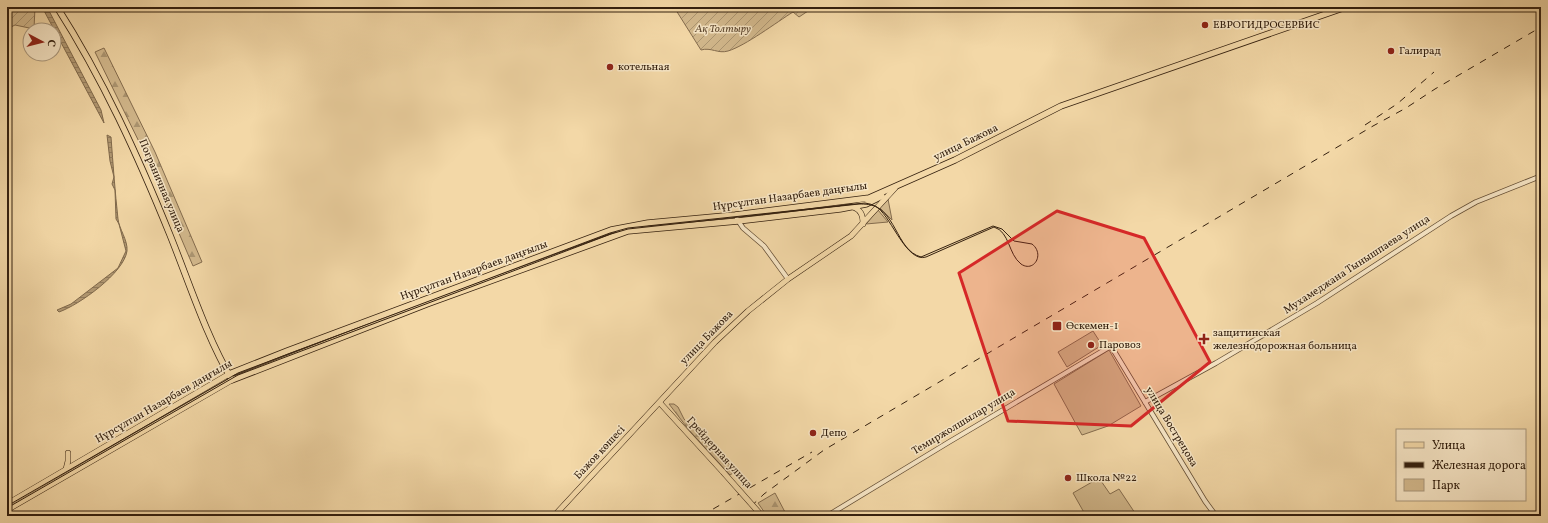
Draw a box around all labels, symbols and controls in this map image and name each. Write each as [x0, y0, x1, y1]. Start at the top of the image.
place label: ЕВРОГИДРОСЕРВИС [1213, 18, 1320, 33]
marker: ЕВРОГИДРОСЕРВИС [1200, 20, 1210, 30]
north arrow [22, 22, 62, 62]
park label: Ақ Толтыру [694, 22, 751, 37]
text: С [43, 39, 58, 47]
place label: Галирад [1399, 44, 1441, 59]
marker: Галирад [1386, 46, 1396, 56]
place label: котельная [618, 60, 670, 75]
marker: котельная [605, 62, 615, 72]
street label: улица Бажова [931, 121, 1001, 165]
street label: Пограничная улица [134, 137, 188, 236]
street label: Нұрсұлтан Назарбаев даңғылы [712, 179, 868, 215]
street label: Мухамеджана Тынышпаева улица [1281, 212, 1434, 318]
street label: Нұрсұлтан Назарбаев даңғылы [398, 237, 550, 305]
street label: улица Бажова [677, 307, 737, 369]
place label: Өскемен-1 [1066, 319, 1118, 334]
marker: Өскемен-1 [1051, 320, 1063, 332]
place label: защитинская железнодорожная больница [1213, 326, 1357, 354]
marker: защитинская железнодорожная больница [1198, 333, 1210, 345]
place label: Паровоз [1099, 338, 1141, 353]
marker: Паровоз [1086, 340, 1096, 350]
street label: Нұрсұлтан Назарбаев даңғылы [93, 356, 235, 447]
street label: улица Вострецова [1141, 384, 1201, 470]
street label: Темиржолшылар улица [909, 385, 1019, 459]
street label: Грейдерная улица [683, 414, 756, 493]
street label: Бажов көшесі [571, 423, 629, 483]
place label: Депо [821, 426, 847, 441]
marker: Депо [808, 428, 818, 438]
legend [1396, 429, 1526, 501]
text: Улица [1432, 438, 1465, 454]
text: Железная дорога [1432, 458, 1526, 474]
place label: Школа №22 [1076, 471, 1137, 486]
marker: Школа №22 [1063, 473, 1073, 483]
text: Парк [1432, 478, 1460, 494]

